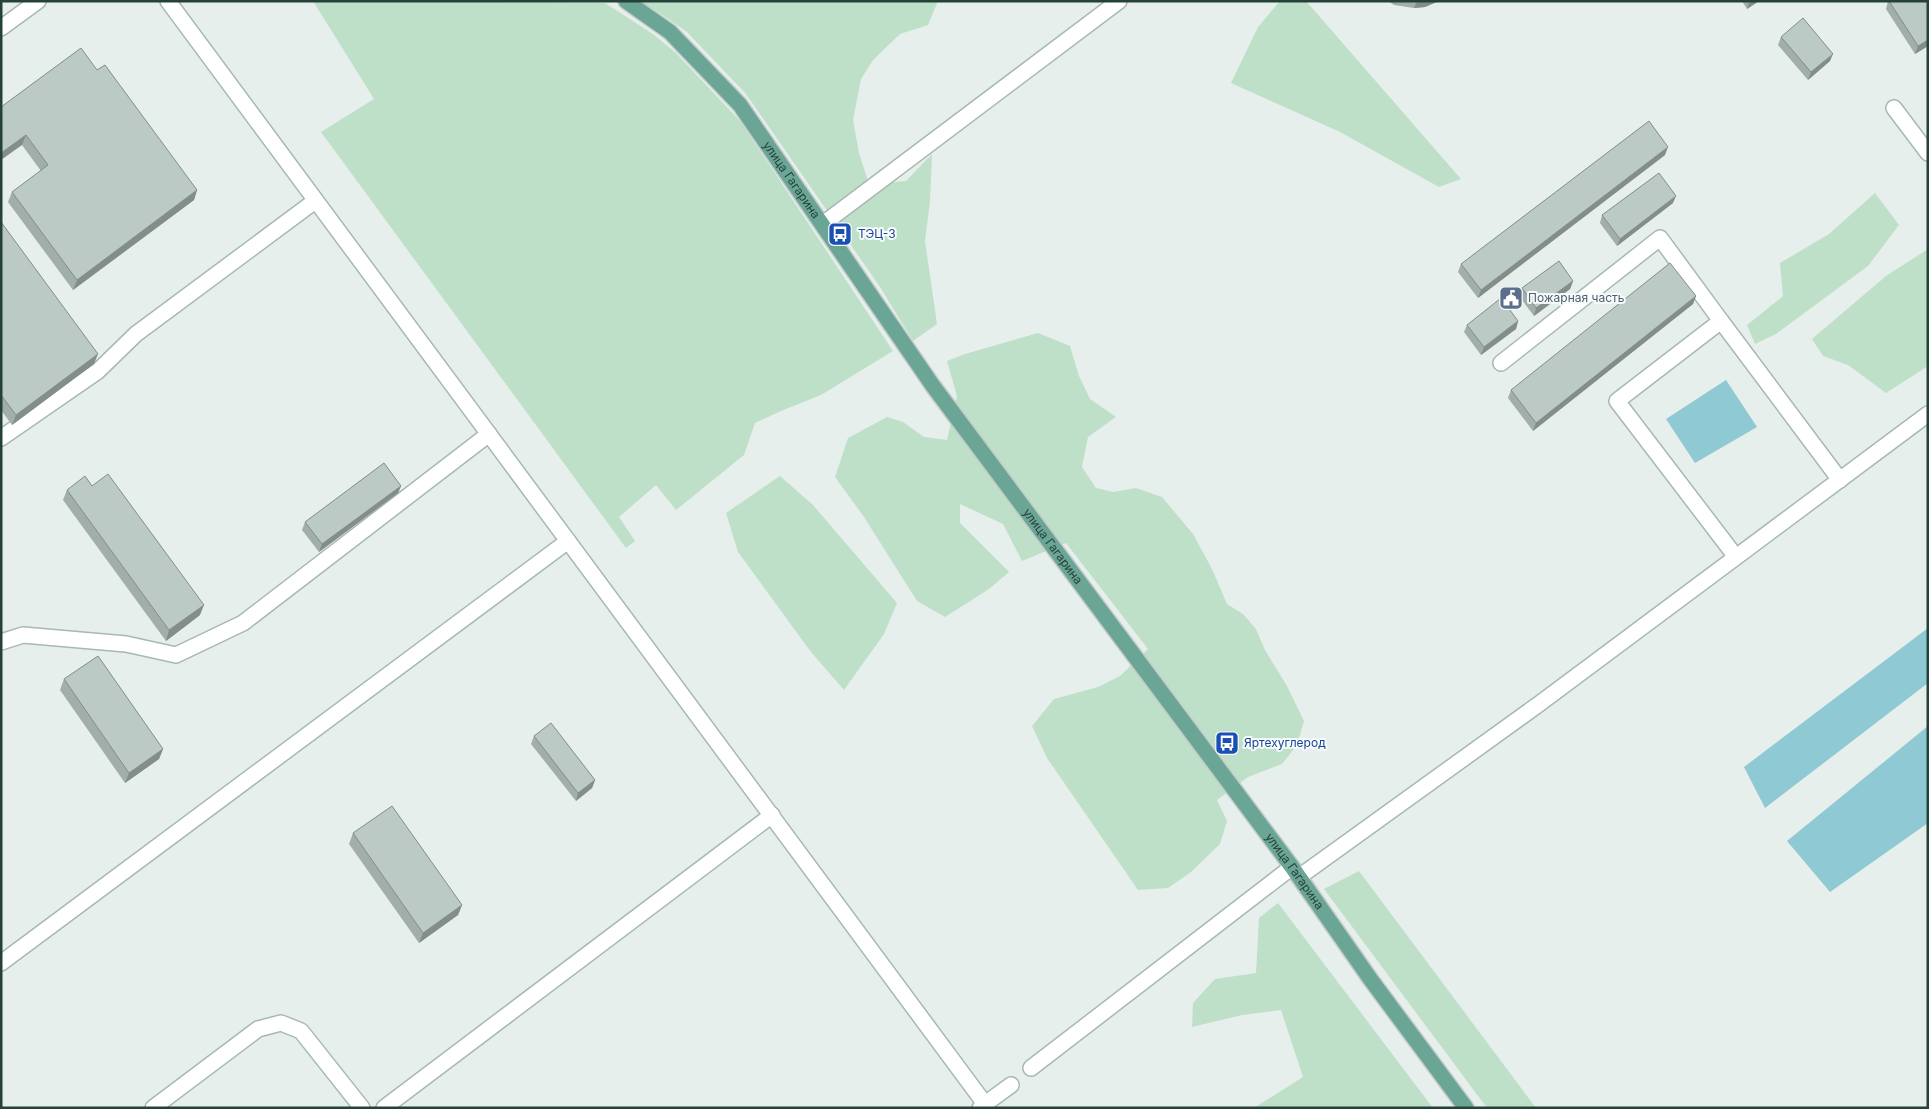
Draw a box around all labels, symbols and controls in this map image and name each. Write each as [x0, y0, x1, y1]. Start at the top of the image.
street label: улица Гагарина [760, 138, 824, 221]
bus stop icon: ТЭЦ-3 [827, 221, 853, 247]
place label: ТЭЦ-3 [858, 226, 896, 241]
public building icon: Пожарная часть [1498, 285, 1524, 311]
place label: Пожарная часть [1528, 290, 1625, 305]
street label: улица Гагарина [1020, 505, 1086, 587]
bus stop icon: Яртехуглерод [1214, 730, 1240, 756]
place label: Яртехуглерод [1244, 735, 1326, 750]
street label: улица Гагарина [1262, 830, 1327, 912]

